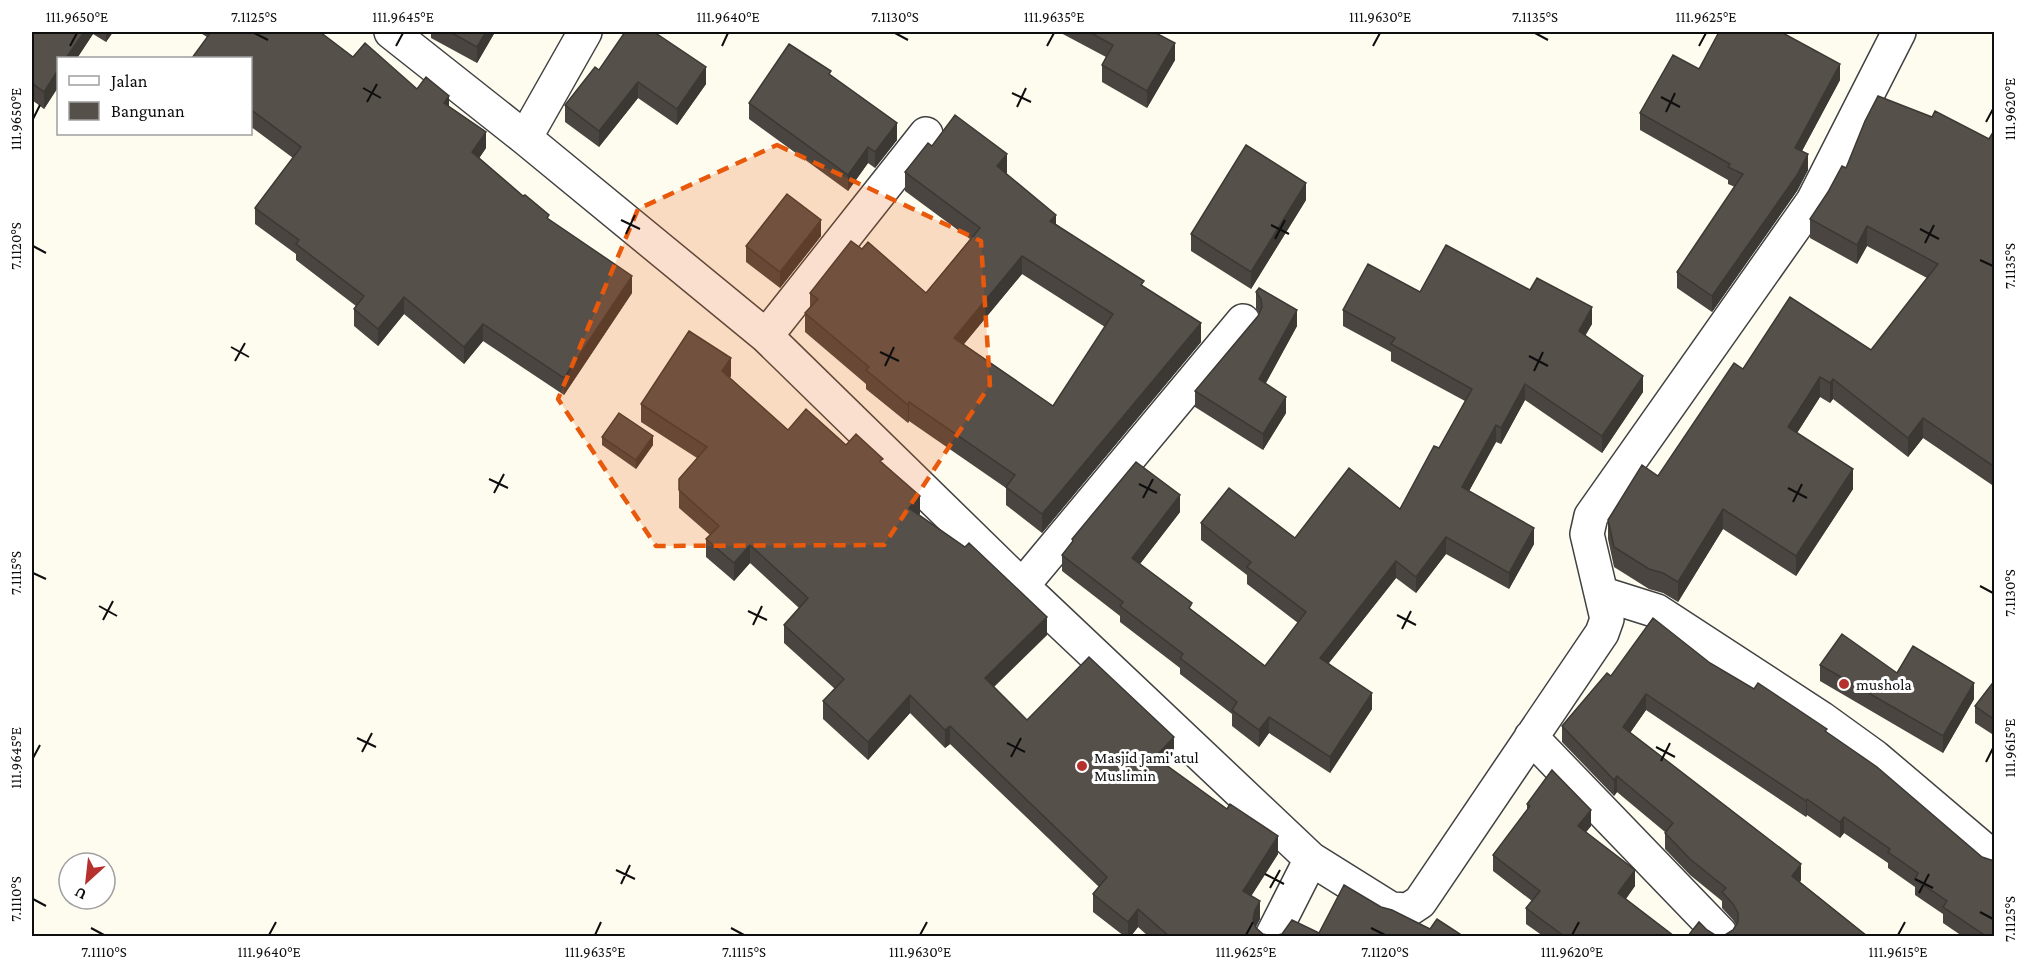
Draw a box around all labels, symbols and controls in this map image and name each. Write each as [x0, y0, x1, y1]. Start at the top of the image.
text: 111.9650°E [46, 9, 108, 25]
text: 7.1125°S [231, 9, 277, 25]
text: 111.9645°E [372, 9, 434, 25]
text: 111.9640°E [696, 9, 760, 25]
text: 7.1130°S [871, 9, 919, 25]
text: 111.9635°E [1024, 9, 1084, 25]
text: 111.9630°E [1349, 9, 1411, 25]
text: 7.1135°S [1512, 9, 1558, 25]
text: 111.9625°E [1676, 9, 1736, 25]
legend [57, 57, 252, 135]
text: Jalan [109, 71, 148, 91]
text: 111.9620°E [2002, 78, 2018, 140]
text: 111.9650°E [8, 88, 24, 150]
text: Bangunan [111, 101, 185, 121]
text: 7.1120°S [8, 222, 24, 270]
text: 7.1135°S [2002, 243, 2018, 289]
text: 7.1115°S [8, 551, 24, 595]
text: 7.1130°S [2002, 569, 2018, 617]
place label: mushola [1856, 676, 1912, 693]
marker: mushola [1837, 677, 1851, 691]
text: 111.9615°E [2002, 719, 2018, 777]
text: 111.9645°E [8, 727, 24, 789]
place label: Masjid Jami'atul Muslimin [1094, 749, 1199, 784]
marker: Masjid Jami'atul Muslimin [1075, 759, 1089, 773]
north arrow [57, 851, 117, 911]
text: 7.1110°S [8, 876, 24, 922]
text: U [72, 884, 89, 904]
text: 7.1125°S [2002, 896, 2018, 942]
text: 7.1110°S [81, 944, 127, 960]
text: 111.9640°E [237, 944, 301, 960]
text: 111.9635°E [565, 944, 625, 960]
text: 7.1115°S [722, 944, 766, 960]
text: 111.9630°E [889, 944, 951, 960]
text: 111.9625°E [1216, 944, 1276, 960]
text: 7.1120°S [1361, 944, 1409, 960]
text: 111.9620°E [1541, 944, 1603, 960]
text: 111.9615°E [1869, 944, 1927, 960]

